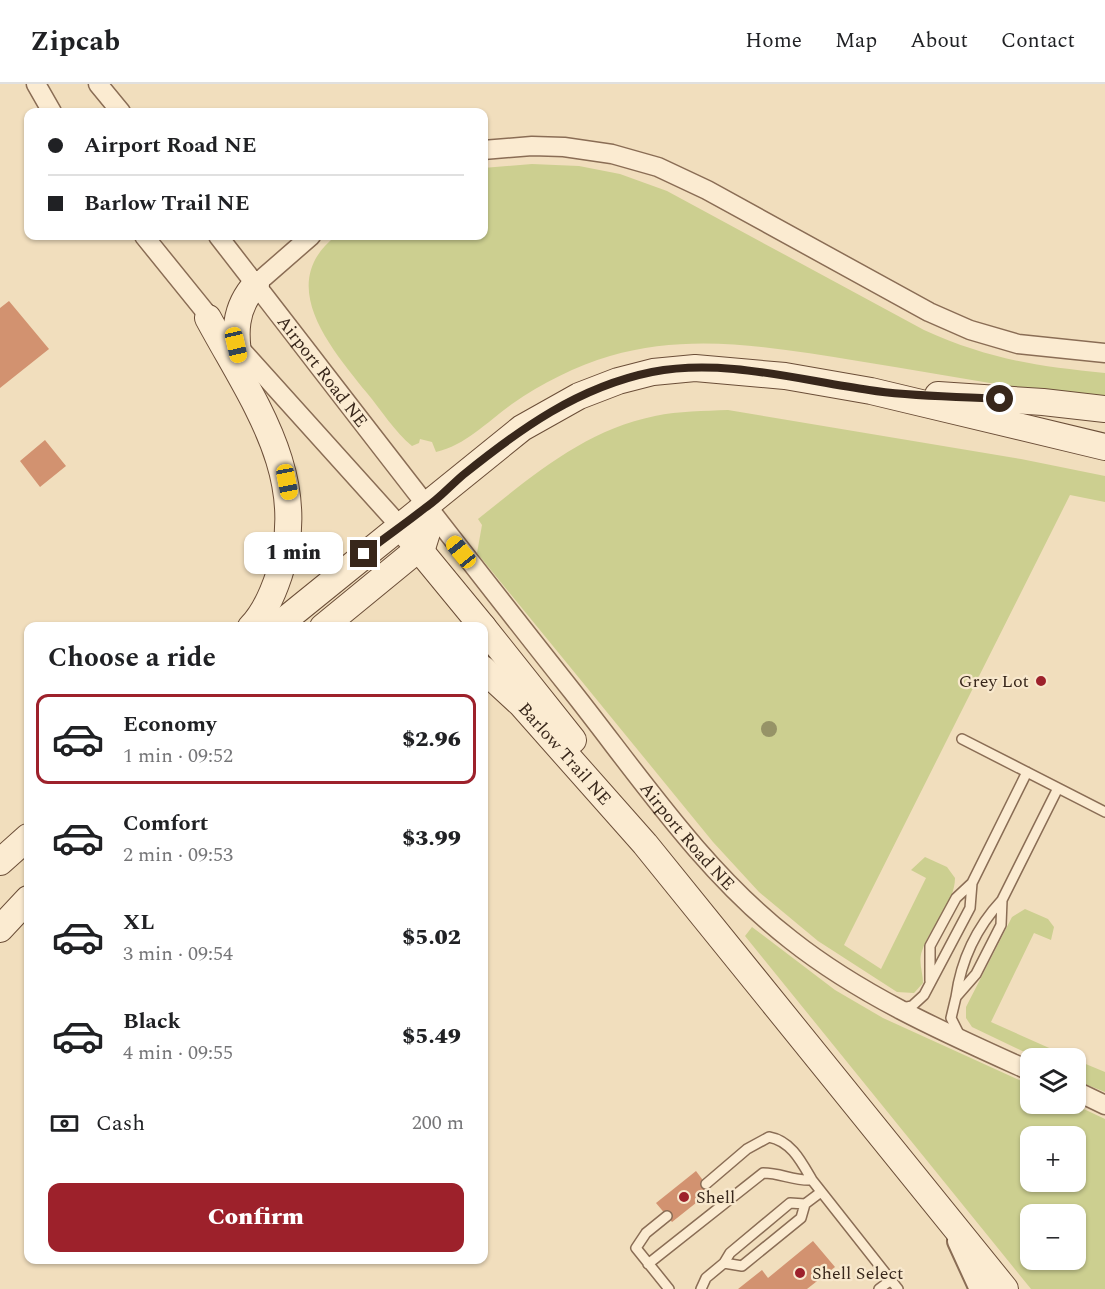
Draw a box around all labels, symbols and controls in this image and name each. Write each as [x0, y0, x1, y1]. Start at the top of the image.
text: Zipcab [30, 20, 120, 63]
text: Home [745, 25, 802, 57]
text: Map [835, 25, 877, 57]
text: About [910, 25, 968, 57]
text: Contact [1001, 25, 1075, 57]
text: Airport Road NE [84, 129, 257, 162]
text: Barlow Trail NE [84, 187, 250, 220]
street label: Airport Road NE [271, 309, 375, 433]
car [223, 325, 249, 365]
route start [986, 385, 1013, 412]
car [275, 463, 299, 501]
car [443, 532, 479, 572]
callout: 1 min [244, 533, 343, 575]
text: 1 min [266, 538, 321, 568]
route end [350, 540, 377, 567]
text: Choose a ride [48, 637, 216, 679]
place label: Grey Lot [959, 668, 1029, 695]
marker: Grey Lot [1034, 674, 1048, 688]
street label: Barlow Trail NE [512, 696, 618, 811]
text: Economy [123, 708, 216, 741]
icon: car [51, 712, 105, 766]
text: $2.96 [402, 723, 461, 756]
text: 1 min · 09:52 [123, 741, 233, 771]
street label: Airport Road NE [633, 776, 742, 897]
text: Comfort [123, 807, 208, 840]
icon: car [51, 811, 105, 865]
text: $3.99 [402, 822, 461, 855]
text: 2 min · 09:53 [123, 840, 233, 870]
text: XL [123, 906, 154, 939]
icon: car [51, 910, 105, 964]
text: $5.02 [402, 921, 461, 954]
text: 3 min · 09:54 [123, 939, 233, 969]
text: Black [123, 1005, 181, 1038]
icon: car [51, 1009, 105, 1063]
text: $5.49 [402, 1020, 461, 1053]
text: 4 min · 09:55 [123, 1038, 233, 1068]
map controls [1020, 1048, 1086, 1270]
button: layers [1020, 1048, 1086, 1114]
icon: cash [48, 1107, 81, 1140]
text: Cash [96, 1107, 145, 1140]
text: 200 m [412, 1108, 464, 1138]
button: + [1020, 1126, 1086, 1192]
button: Confirm [48, 1183, 464, 1252]
place label: Shell [696, 1184, 735, 1211]
marker: Shell [677, 1190, 691, 1204]
button: − [1020, 1204, 1086, 1270]
place label: Shell Select [812, 1260, 903, 1287]
marker: Shell Select [793, 1266, 807, 1280]

